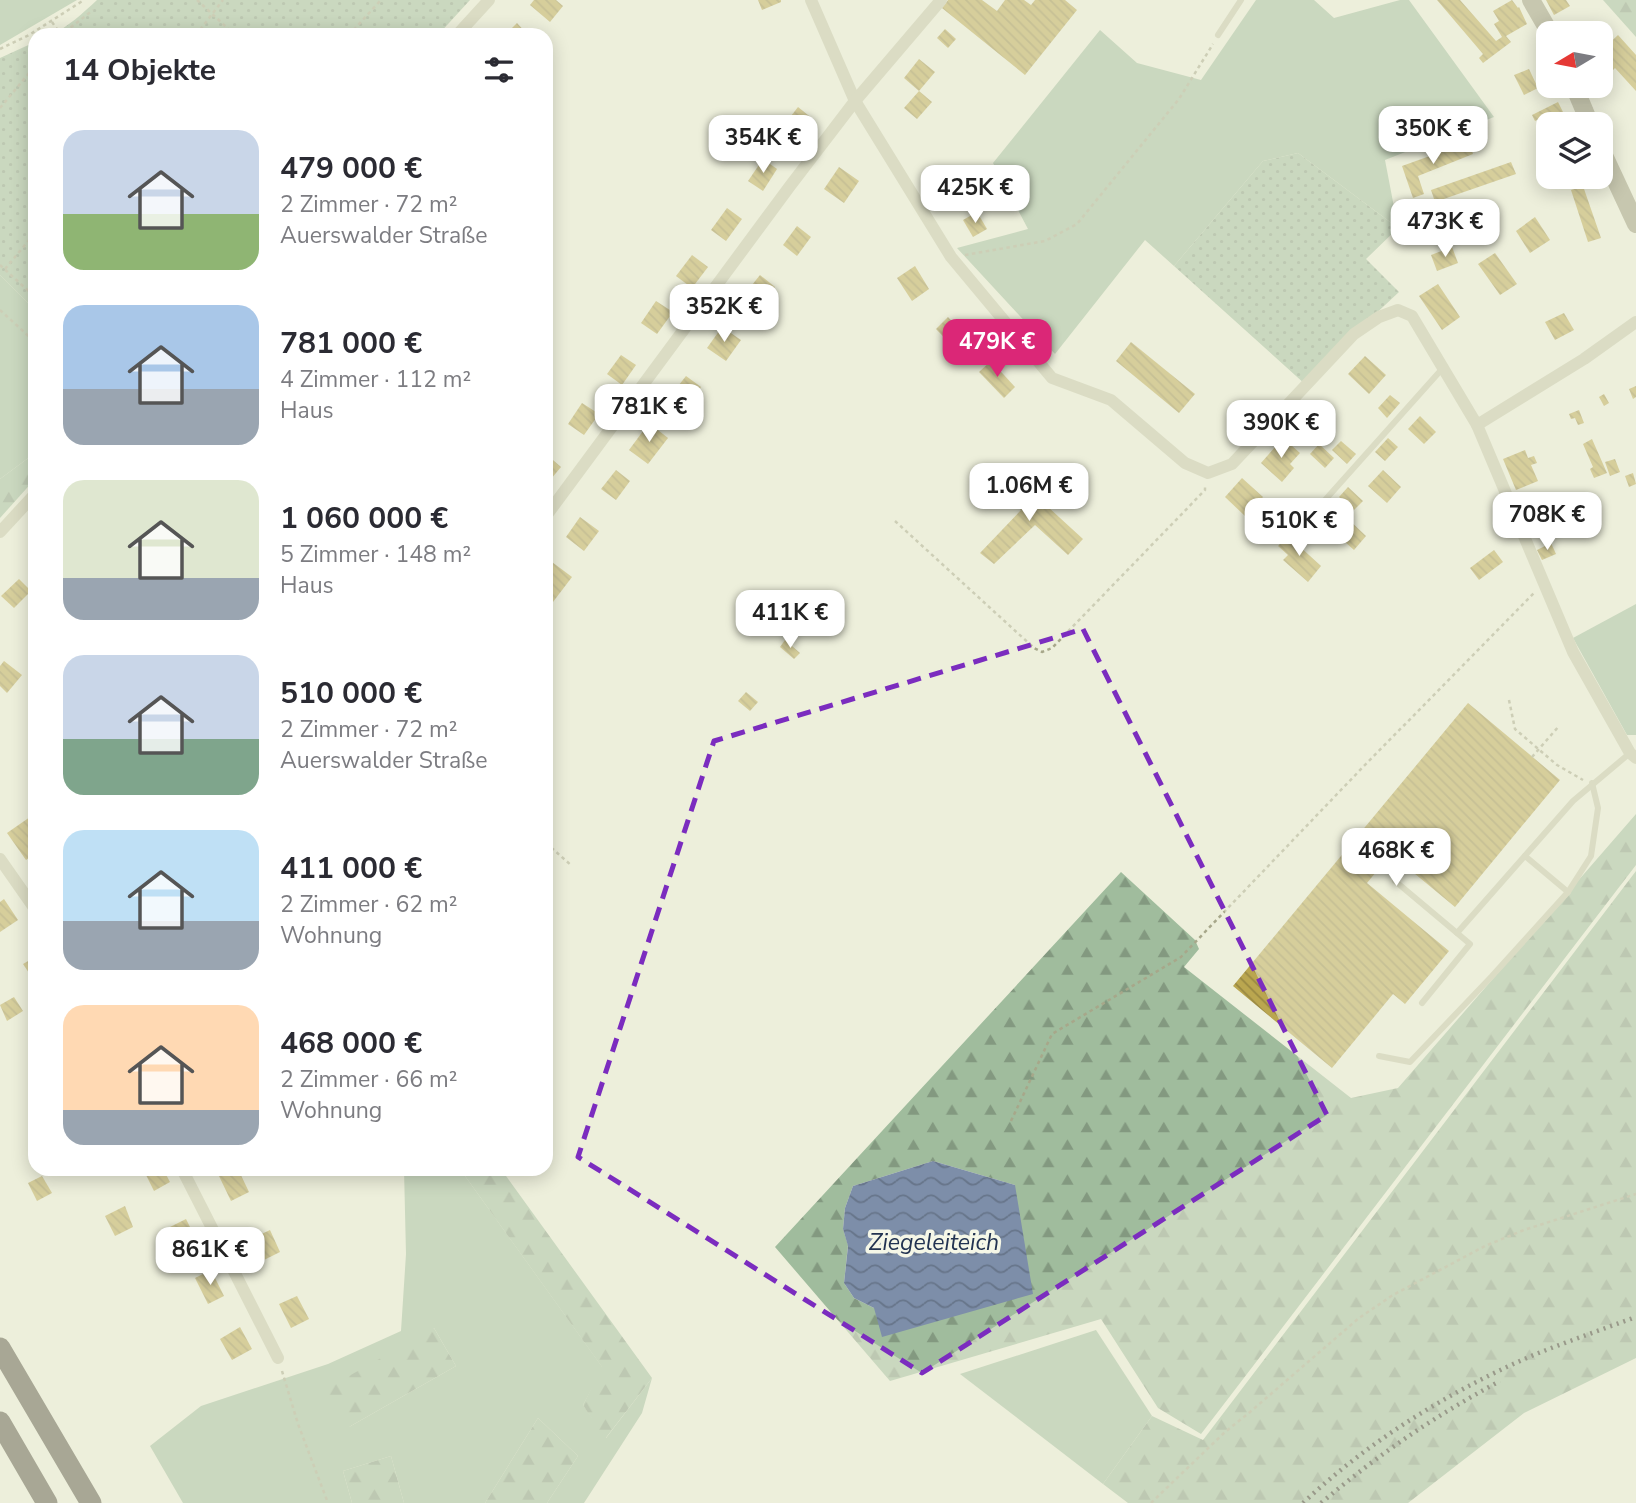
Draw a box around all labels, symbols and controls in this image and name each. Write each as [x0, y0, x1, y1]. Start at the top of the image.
north arrow [1536, 21, 1614, 98]
map controls [1536, 21, 1613, 189]
text: 14 Objekte [63, 50, 216, 91]
icon: filters [480, 51, 518, 89]
pin: 350K € [1376, 106, 1490, 166]
button: layers [1536, 112, 1613, 189]
text: 350K € [1395, 113, 1471, 144]
pin: 354K € [706, 116, 820, 175]
text: 354K € [725, 122, 801, 153]
text: 479 000 € [280, 148, 422, 189]
icon: home [119, 158, 203, 242]
pin: 425K € [918, 166, 1032, 225]
text: 425K € [937, 172, 1013, 203]
text: 2 Zimmer · 72 m² [280, 189, 457, 220]
pin: 473K € [1388, 200, 1502, 259]
text: 473K € [1407, 206, 1483, 237]
text: Auerswalder Straße [280, 220, 488, 251]
pin: 352K € [667, 284, 781, 344]
text: 352K € [686, 291, 762, 322]
pin: 479K € [940, 320, 1054, 379]
text: 781 000 € [280, 323, 422, 364]
text: 479K € [959, 326, 1035, 357]
icon: home [119, 333, 203, 417]
text: 4 Zimmer · 112 m² [280, 364, 471, 395]
pin: 781K € [592, 384, 706, 444]
text: 781K € [611, 391, 687, 422]
text: Haus [280, 395, 334, 426]
pin: 390K € [1224, 400, 1338, 460]
text: 390K € [1243, 407, 1319, 438]
pin: 1.06M € [964, 463, 1094, 523]
text: 1.06M € [985, 470, 1073, 501]
pin: 708K € [1490, 492, 1604, 552]
text: 1 060 000 € [280, 498, 448, 539]
pin: 510K € [1242, 498, 1356, 558]
text: 708K € [1509, 499, 1585, 530]
text: 510K € [1261, 505, 1337, 536]
icon: home [119, 508, 203, 592]
text: 5 Zimmer · 148 m² [280, 539, 471, 570]
text: Haus [280, 570, 334, 601]
pin: 411K € [733, 590, 847, 650]
text: 411K € [752, 597, 828, 628]
text: 510 000 € [280, 673, 422, 714]
icon: home [119, 683, 203, 767]
text: 2 Zimmer · 72 m² [280, 714, 457, 745]
text: Auerswalder Straße [280, 745, 488, 776]
pin: 468K € [1339, 828, 1453, 888]
text: 468K € [1358, 835, 1434, 866]
text: 411 000 € [280, 848, 422, 889]
icon: home [119, 858, 203, 942]
text: 2 Zimmer · 62 m² [280, 889, 457, 920]
text: Wohnung [280, 920, 382, 951]
text: 468 000 € [280, 1023, 422, 1064]
icon: home [119, 1033, 203, 1117]
text: 2 Zimmer · 66 m² [280, 1064, 457, 1095]
text: Wohnung [280, 1095, 382, 1126]
water label: Ziegeleiteich [869, 1227, 999, 1258]
pin: 861K € [153, 1228, 267, 1287]
text: 861K € [172, 1234, 248, 1265]

